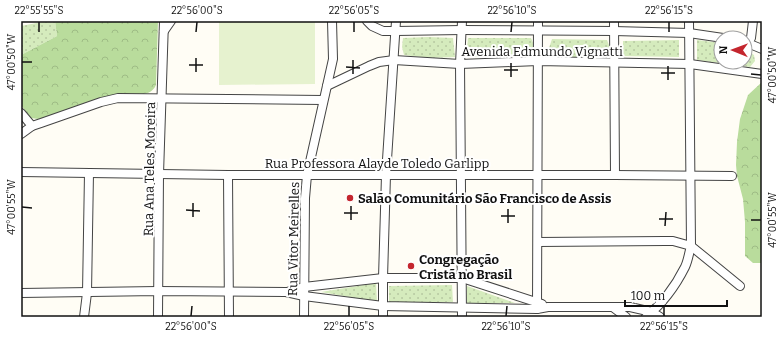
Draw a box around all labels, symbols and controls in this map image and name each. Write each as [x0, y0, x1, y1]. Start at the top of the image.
text: 22°55'55"S [15, 5, 63, 17]
text: 22°56'00"S [171, 5, 223, 17]
text: 22°56'05"S [329, 5, 379, 17]
text: 22°56'10"S [487, 5, 537, 17]
text: 22°56'15"S [645, 5, 693, 17]
north arrow [713, 30, 753, 70]
text: 47°00'50"W [6, 33, 18, 90]
street label: Avenida Edmundo Vignatti [461, 44, 623, 59]
text: N [717, 45, 730, 54]
text: 47°00'50"W [767, 46, 779, 103]
street label: Rua Ana Teles Moreira [141, 102, 158, 236]
street label: Rua Professora Alayde Toledo Garlipp [265, 156, 490, 171]
text: 47°00'55"W [6, 179, 18, 235]
street label: Rua Vitor Meirelles [285, 182, 302, 296]
place label: Salão Comunitário São Francisco de Assis [358, 191, 611, 206]
text: 47°00'55"W [767, 192, 779, 248]
marker: Salão Comunitário São Francisco de Assis [345, 193, 355, 203]
place label: Congregação Cristã no Brasil [419, 252, 512, 282]
marker: Congregação Cristã no Brasil [406, 261, 416, 271]
scale bar [625, 282, 727, 308]
text: 100 m [631, 289, 666, 303]
text: 22°56'00"S [165, 321, 217, 333]
text: 22°56'05"S [324, 321, 374, 333]
text: 22°56'10"S [481, 321, 531, 333]
text: 22°56'15"S [640, 321, 688, 333]

